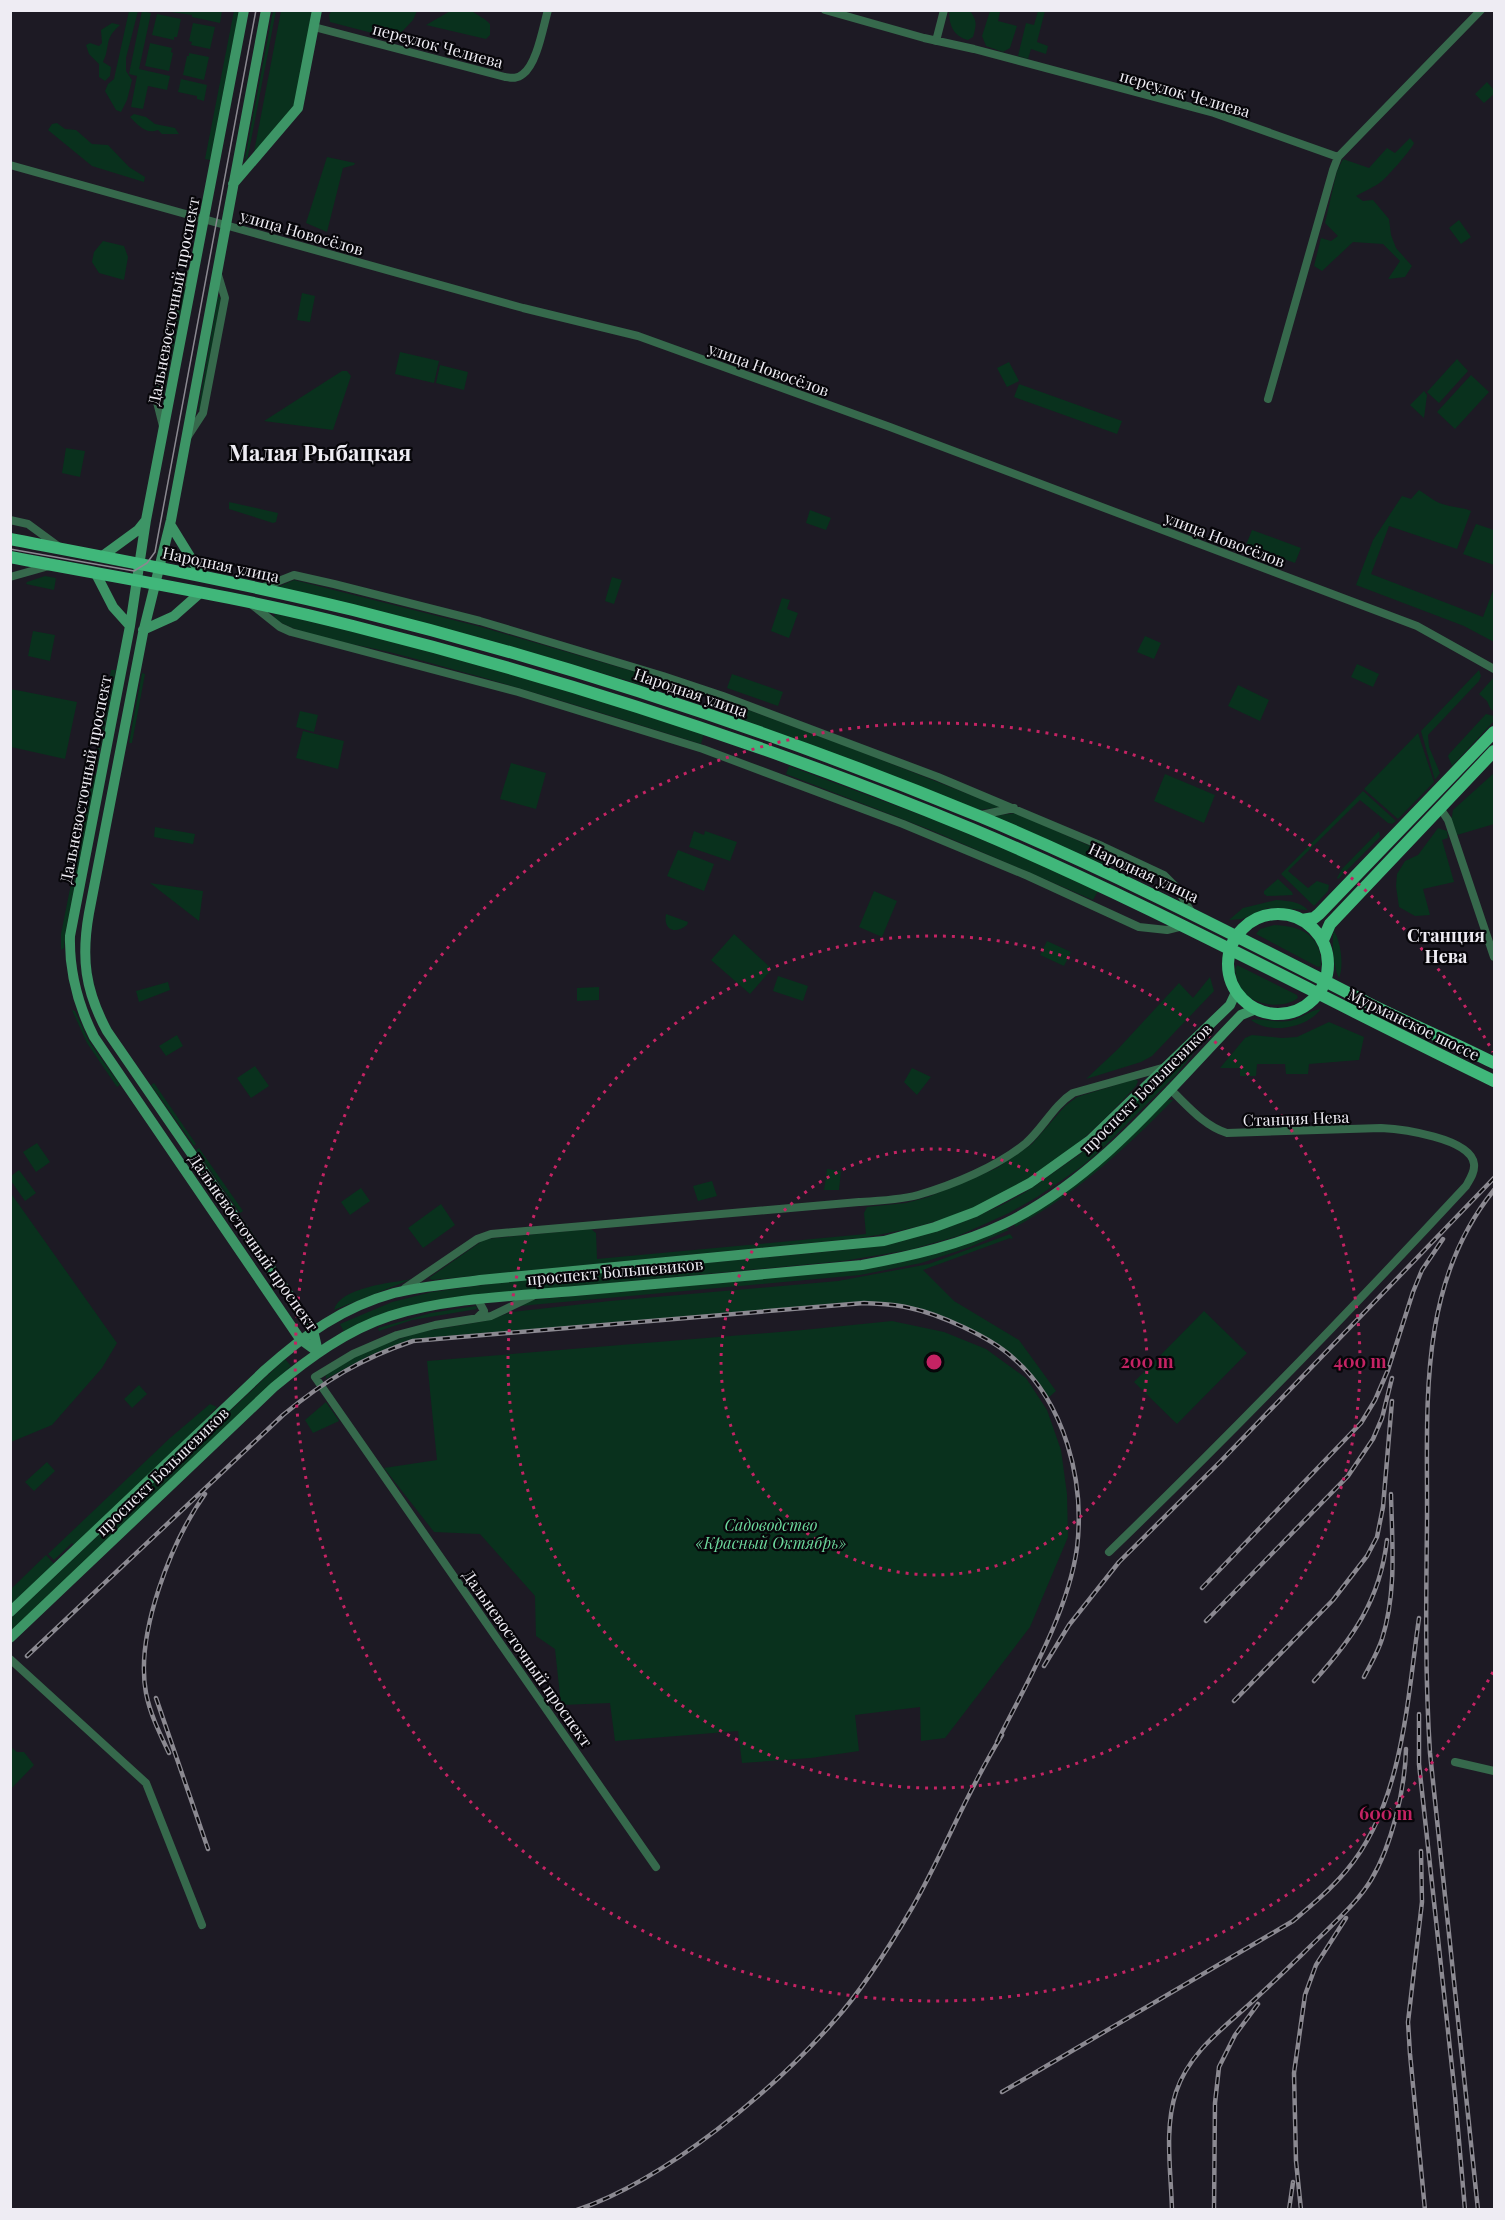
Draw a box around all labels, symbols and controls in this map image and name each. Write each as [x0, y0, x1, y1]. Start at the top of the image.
street label: переулок Челиева [370, 17, 506, 73]
street label: переулок Челиева [1118, 64, 1253, 122]
street label: Дальневосточный проспект [142, 195, 204, 407]
street label: улица Новосёлов [237, 204, 366, 260]
street label: улица Новосёлов [705, 337, 833, 401]
district label: Малая Рыбацкая [229, 437, 412, 467]
street label: улица Новосёлов [1161, 506, 1288, 572]
street label: Народная улица [161, 541, 281, 587]
street label: Народная улица [631, 663, 751, 721]
street label: Дальневосточный проспект [54, 673, 116, 885]
street label: Народная улица [1086, 837, 1202, 907]
district label: Станция Нева [1407, 923, 1485, 968]
street label: Мурманское шоссе [1345, 983, 1483, 1065]
street label: проспект Большевиков [1076, 1018, 1216, 1158]
street label: Станция Нева [1242, 1106, 1350, 1130]
street label: Дальневосточный проспект [185, 1149, 323, 1335]
street label: проспект Большевиков [526, 1253, 704, 1289]
text: 200 m [1120, 1349, 1174, 1373]
text: 400 m [1333, 1349, 1387, 1373]
centre of rings [924, 1352, 944, 1372]
street label: проспект Большевиков [91, 1402, 233, 1540]
park label: Садоводство «Красный Октябрь» [695, 1514, 847, 1553]
street label: Дальневосточный проспект [459, 1565, 597, 1751]
text: 600 m [1359, 1801, 1414, 1825]

